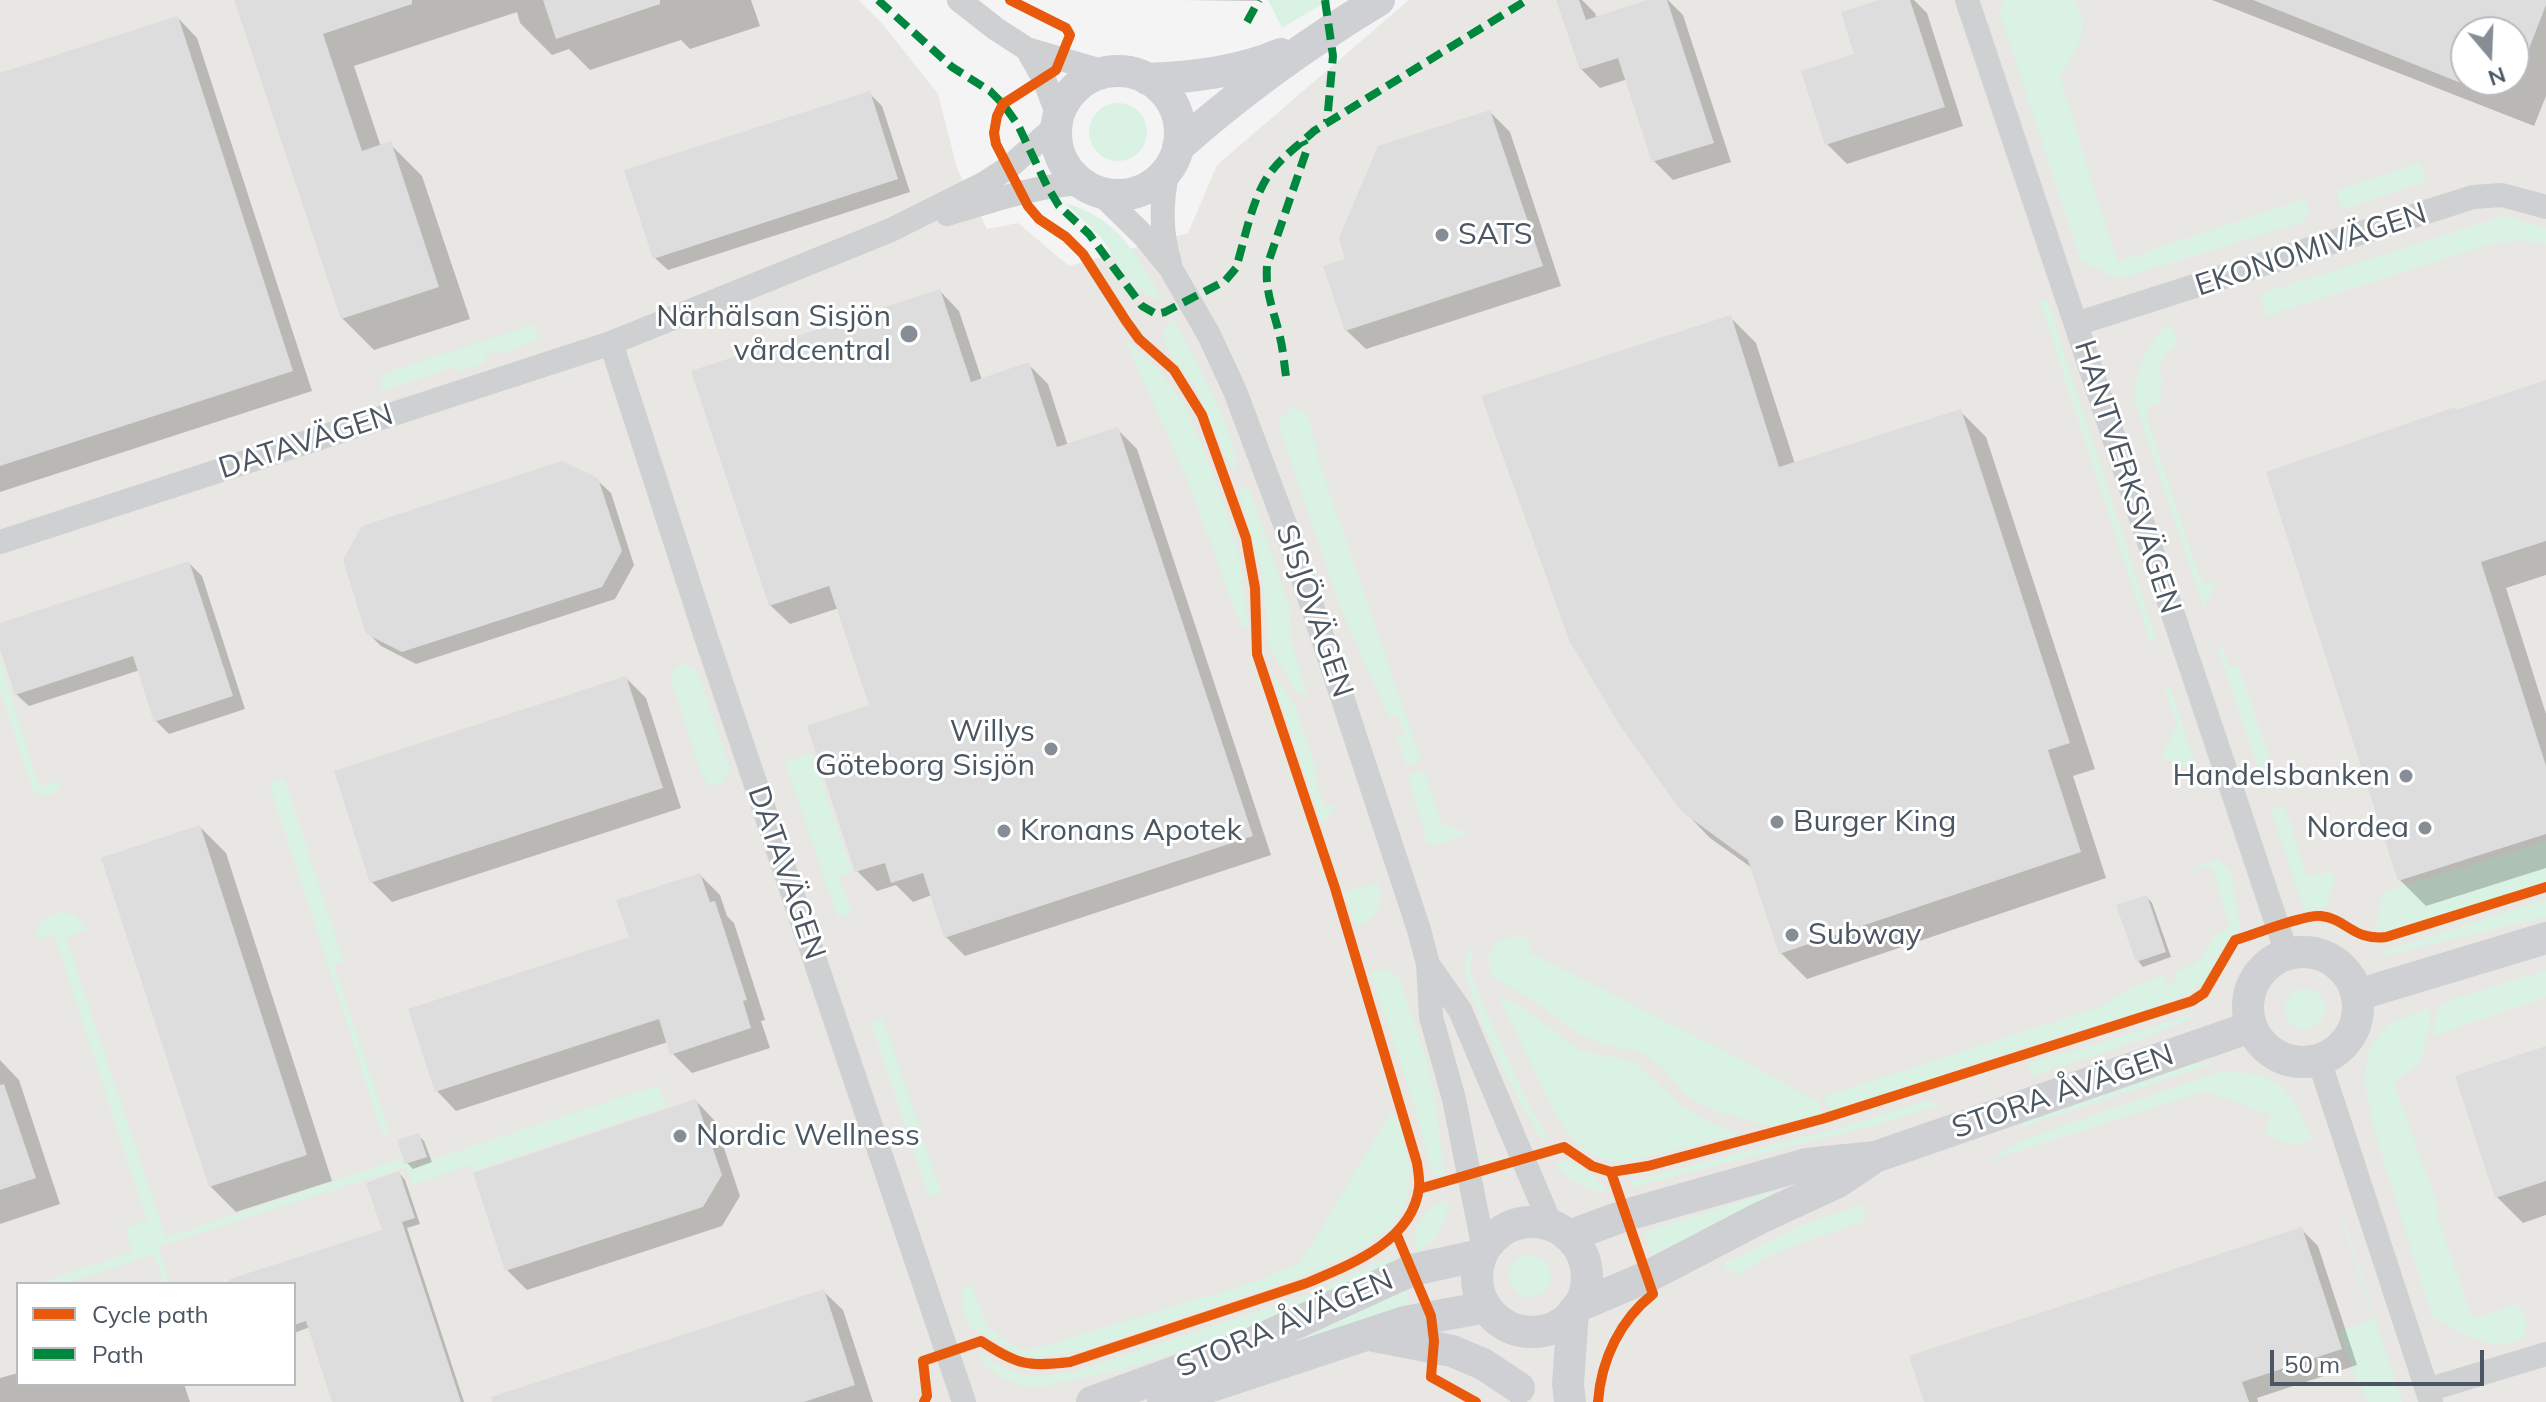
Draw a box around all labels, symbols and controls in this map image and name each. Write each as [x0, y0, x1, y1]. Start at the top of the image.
north arrow [2450, 16, 2530, 96]
text: N [2485, 61, 2510, 93]
street label: EKONOMIVÄGEN [2191, 196, 2431, 304]
place label: SATS [1458, 217, 1532, 253]
marker: SATS [1433, 226, 1451, 244]
place label: Närhälsan Sisjön vårdcentral [656, 299, 891, 370]
marker: Närhälsan Sisjön vårdcentral [898, 323, 920, 345]
street label: HANTVERKSVÄGEN [2066, 336, 2188, 618]
street label: DATAVÄGEN [214, 397, 398, 487]
street label: SISJÖVÄGEN [1268, 520, 1360, 702]
place label: Willys Göteborg Sisjön [815, 714, 1035, 784]
marker: Willys Göteborg Sisjön [1042, 740, 1060, 758]
place label: Handelsbanken [2173, 758, 2390, 794]
marker: Handelsbanken [2397, 767, 2415, 785]
street label: DATAVÄGEN [740, 782, 832, 964]
place label: Burger King [1793, 804, 1956, 840]
place label: Nordea [2306, 810, 2409, 846]
place label: Kronans Apotek [1020, 813, 1242, 849]
marker: Burger King [1768, 813, 1786, 831]
marker: Nordea [2416, 819, 2434, 837]
marker: Kronans Apotek [995, 822, 1013, 840]
place label: Subway [1808, 917, 1921, 953]
marker: Subway [1783, 926, 1801, 944]
street label: STORA ÅVÄGEN [1948, 1037, 2178, 1147]
place label: Nordic Wellness [696, 1118, 920, 1154]
marker: Nordic Wellness [671, 1127, 689, 1145]
street label: STORA ÅVÄGEN [1171, 1262, 1399, 1386]
legend [16, 1282, 296, 1386]
text: Cycle path [92, 1299, 209, 1329]
scale bar [2274, 1334, 2488, 1384]
text: Path [92, 1339, 144, 1369]
text: 50 m [2284, 1349, 2340, 1379]

